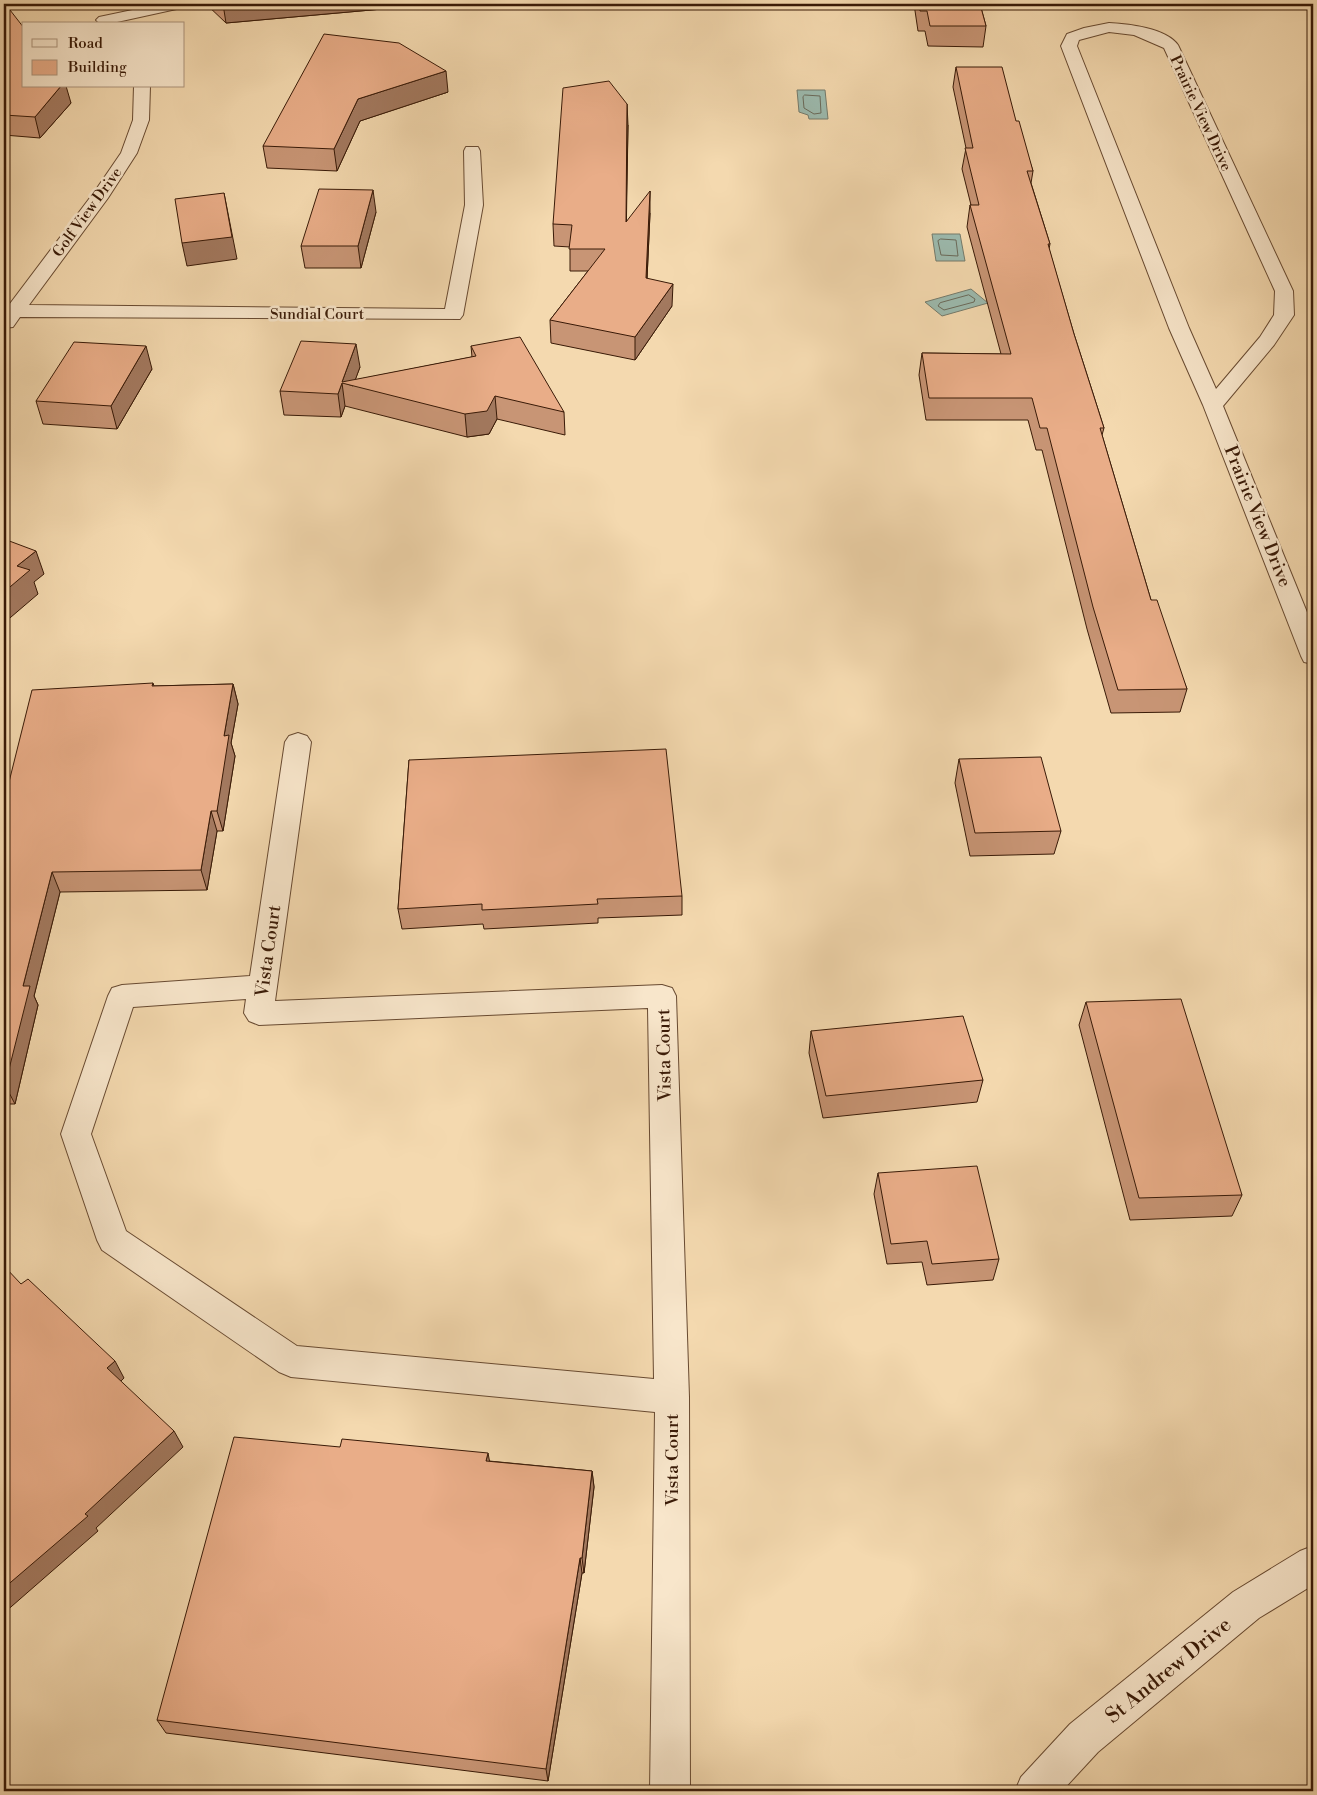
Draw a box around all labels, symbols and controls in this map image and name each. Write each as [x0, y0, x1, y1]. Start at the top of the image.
legend [22, 22, 185, 88]
text: Road [68, 34, 103, 53]
street label: Prairie View Drive [1165, 52, 1236, 174]
text: Building [67, 58, 127, 77]
street label: Golf View Drive [48, 164, 126, 261]
street label: Sundial Court [270, 305, 365, 324]
street label: Prairie View Drive [1219, 442, 1296, 590]
street label: Vista Court [251, 903, 286, 1000]
street label: Vista Court [652, 1008, 677, 1103]
street label: Vista Court [661, 1413, 684, 1507]
street label: St Andrew Drive [1100, 1612, 1237, 1729]

